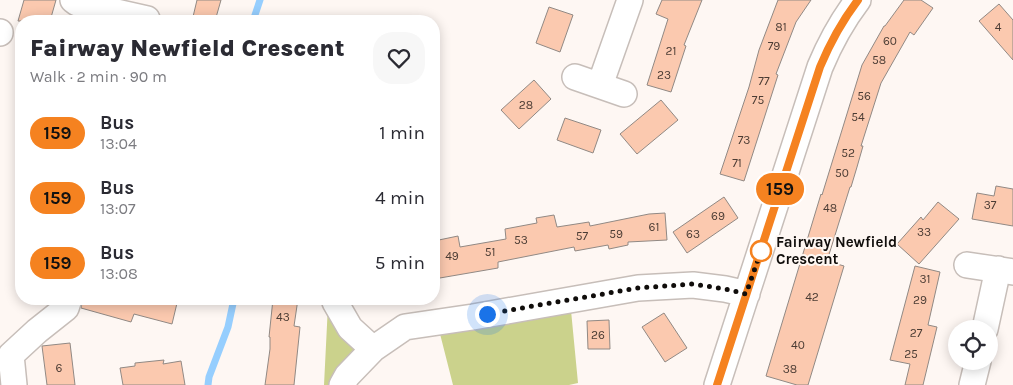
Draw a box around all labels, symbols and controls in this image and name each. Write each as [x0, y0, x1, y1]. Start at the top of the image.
house number: 81 [775, 20, 787, 34]
house number: 4 [995, 20, 1002, 34]
button: heart [373, 32, 425, 84]
text: Fairway Newfield Crescent [30, 34, 345, 62]
house number: 60 [883, 34, 897, 48]
house number: 79 [768, 39, 780, 53]
house number: 21 [666, 44, 676, 58]
house number: 58 [872, 53, 886, 67]
text: Walk · 2 min · 90 m [30, 67, 167, 86]
house number: 23 [657, 68, 671, 82]
house number: 77 [758, 74, 770, 88]
house number: 56 [857, 89, 871, 103]
house number: 75 [752, 93, 764, 107]
house number: 28 [519, 98, 533, 112]
house number: 54 [851, 110, 865, 124]
text: Bus [100, 112, 134, 134]
text: 159 [44, 122, 71, 144]
text: 1 min [379, 122, 425, 144]
house number: 73 [738, 133, 750, 147]
text: 13:04 [100, 134, 137, 153]
house number: 52 [841, 146, 855, 160]
house number: 71 [732, 156, 742, 170]
house number: 50 [835, 166, 849, 180]
line badge: 159 [751, 173, 809, 205]
text: Bus [100, 177, 134, 199]
text: 159 [766, 178, 794, 200]
text: 159 [44, 187, 71, 209]
text: 4 min [375, 187, 425, 209]
house number: 37 [984, 198, 997, 212]
text: 13:07 [100, 199, 135, 218]
house number: 48 [823, 201, 837, 215]
house number: 69 [711, 209, 725, 223]
house number: 61 [649, 220, 659, 234]
house number: 33 [917, 225, 931, 239]
house number: 59 [609, 227, 623, 241]
house number: 63 [686, 227, 700, 241]
house number: 57 [576, 229, 589, 243]
house number: 53 [514, 233, 528, 247]
place label: Fairway Newfield Crescent [776, 233, 897, 268]
marker: Fairway Newfield Crescent [750, 240, 772, 262]
text: Bus [100, 242, 134, 264]
house number: 51 [485, 245, 495, 259]
house number: 49 [445, 249, 459, 263]
text: 159 [44, 252, 71, 274]
text: 5 min [375, 252, 425, 274]
text: 13:08 [100, 264, 138, 283]
house number: 31 [919, 272, 931, 286]
house number: 42 [805, 290, 819, 304]
house number: 29 [913, 293, 927, 307]
your location [475, 302, 500, 327]
house number: 43 [276, 310, 290, 324]
map controls [948, 320, 998, 370]
button: locate [948, 320, 998, 370]
house number: 27 [910, 326, 923, 340]
house number: 26 [591, 328, 605, 342]
house number: 40 [791, 338, 805, 352]
house number: 25 [904, 347, 918, 361]
house number: 6 [56, 361, 63, 375]
house number: 38 [783, 362, 797, 376]

